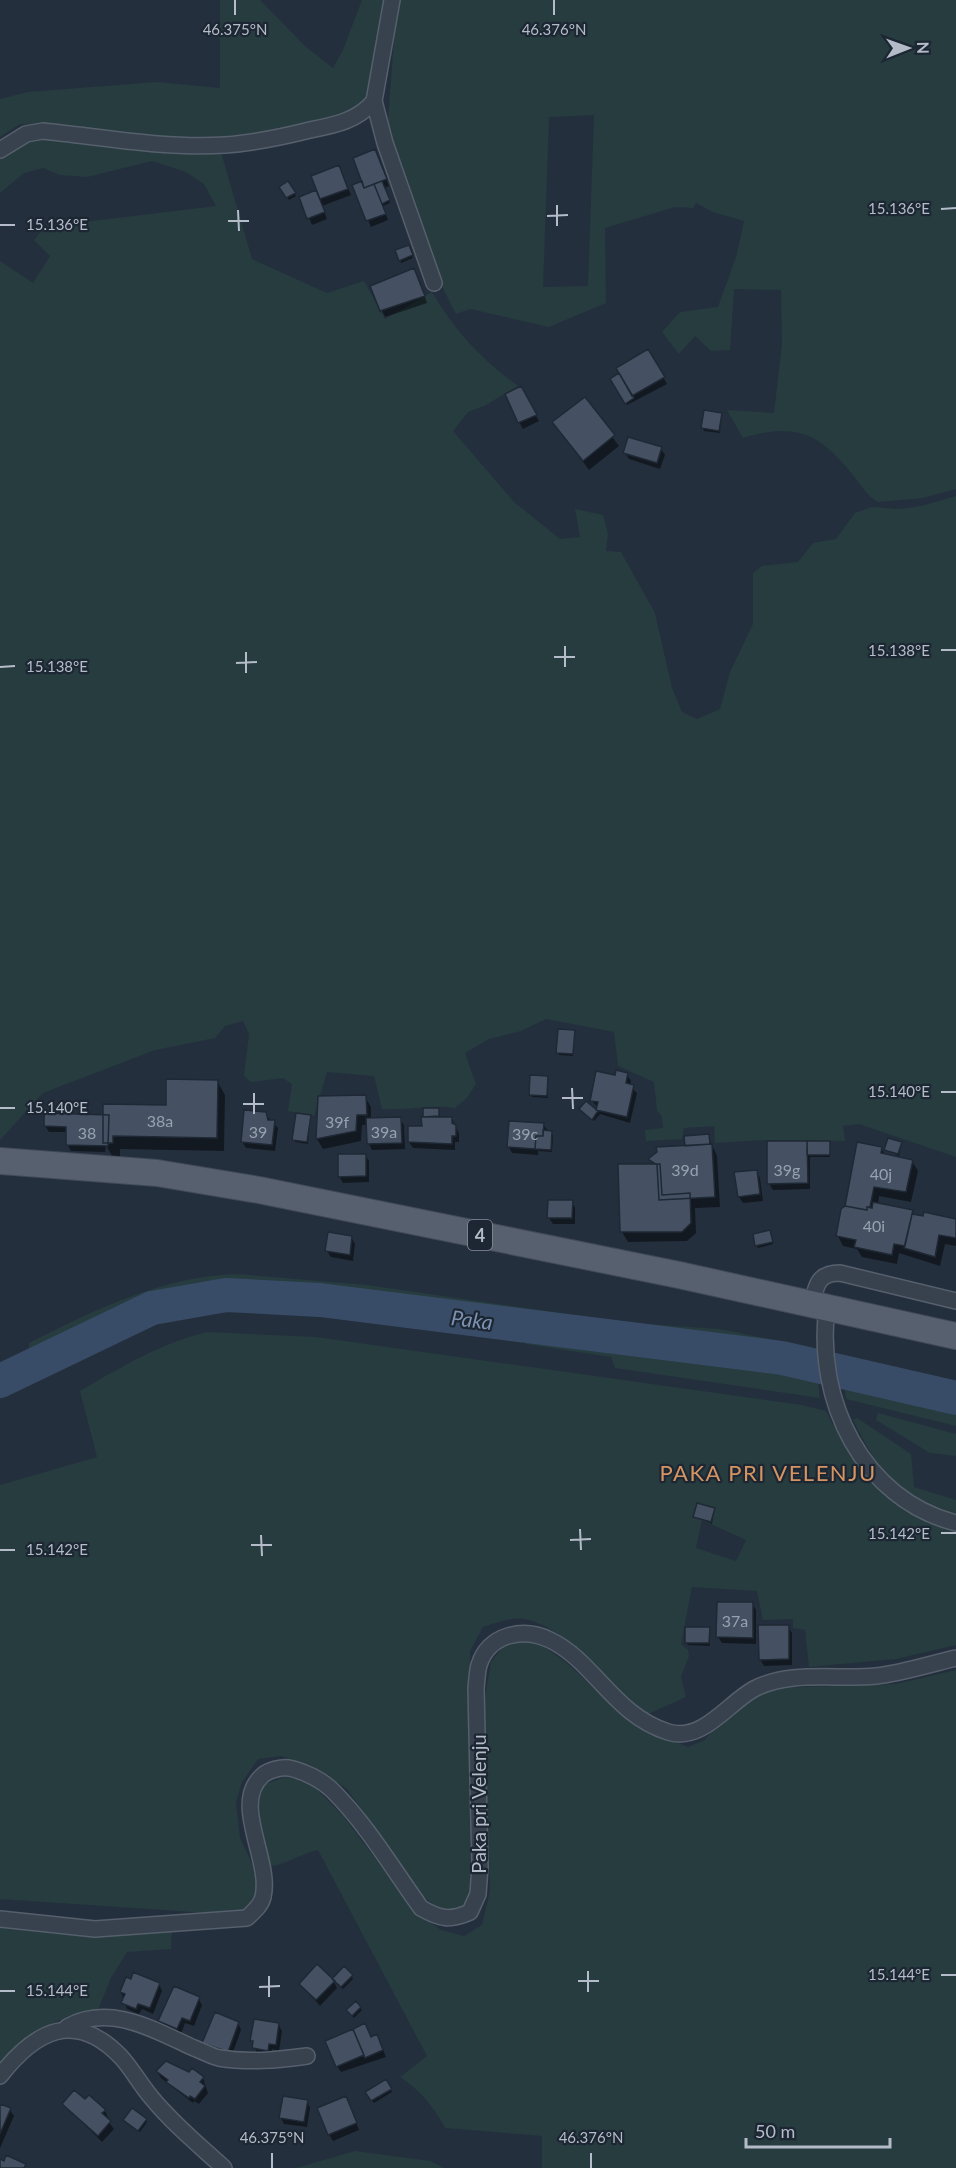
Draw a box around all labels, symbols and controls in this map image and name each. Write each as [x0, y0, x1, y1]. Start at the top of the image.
north arrow [878, 18, 938, 78]
text: 46.375°N [203, 20, 267, 38]
text: 46.376°N [522, 20, 586, 38]
text: N [914, 41, 933, 54]
text: 15.136°E [868, 199, 930, 217]
text: 15.136°E [26, 215, 88, 233]
text: 15.138°E [868, 641, 930, 659]
text: 15.138°E [26, 657, 88, 675]
text: 15.140°E [868, 1082, 930, 1100]
text: 15.140°E [26, 1098, 88, 1116]
house number: 38a [147, 1111, 173, 1130]
house number: 39f [325, 1112, 349, 1131]
house number: 39 [249, 1122, 267, 1141]
house number: 39a [371, 1122, 397, 1141]
house number: 38 [78, 1123, 96, 1142]
house number: 39c [512, 1124, 538, 1143]
house number: 39d [671, 1160, 699, 1179]
house number: 39g [774, 1160, 800, 1179]
house number: 40j [870, 1164, 892, 1183]
house number: 40i [863, 1216, 885, 1235]
road number: 4 [468, 1220, 492, 1250]
water label: Paka [450, 1304, 494, 1334]
district label: PAKA PRI VELENJU [659, 1459, 877, 1486]
text: 15.142°E [868, 1524, 930, 1542]
text: 15.142°E [26, 1540, 88, 1558]
house number: 37a [722, 1611, 748, 1630]
street label: Paka pri Velenju [466, 1734, 490, 1874]
text: 15.144°E [868, 1965, 930, 1983]
text: 15.144°E [26, 1981, 88, 1999]
scale bar [746, 2111, 890, 2149]
text: 50 m [755, 2120, 795, 2142]
text: 46.375°N [240, 2128, 304, 2146]
text: 46.376°N [559, 2128, 623, 2146]

